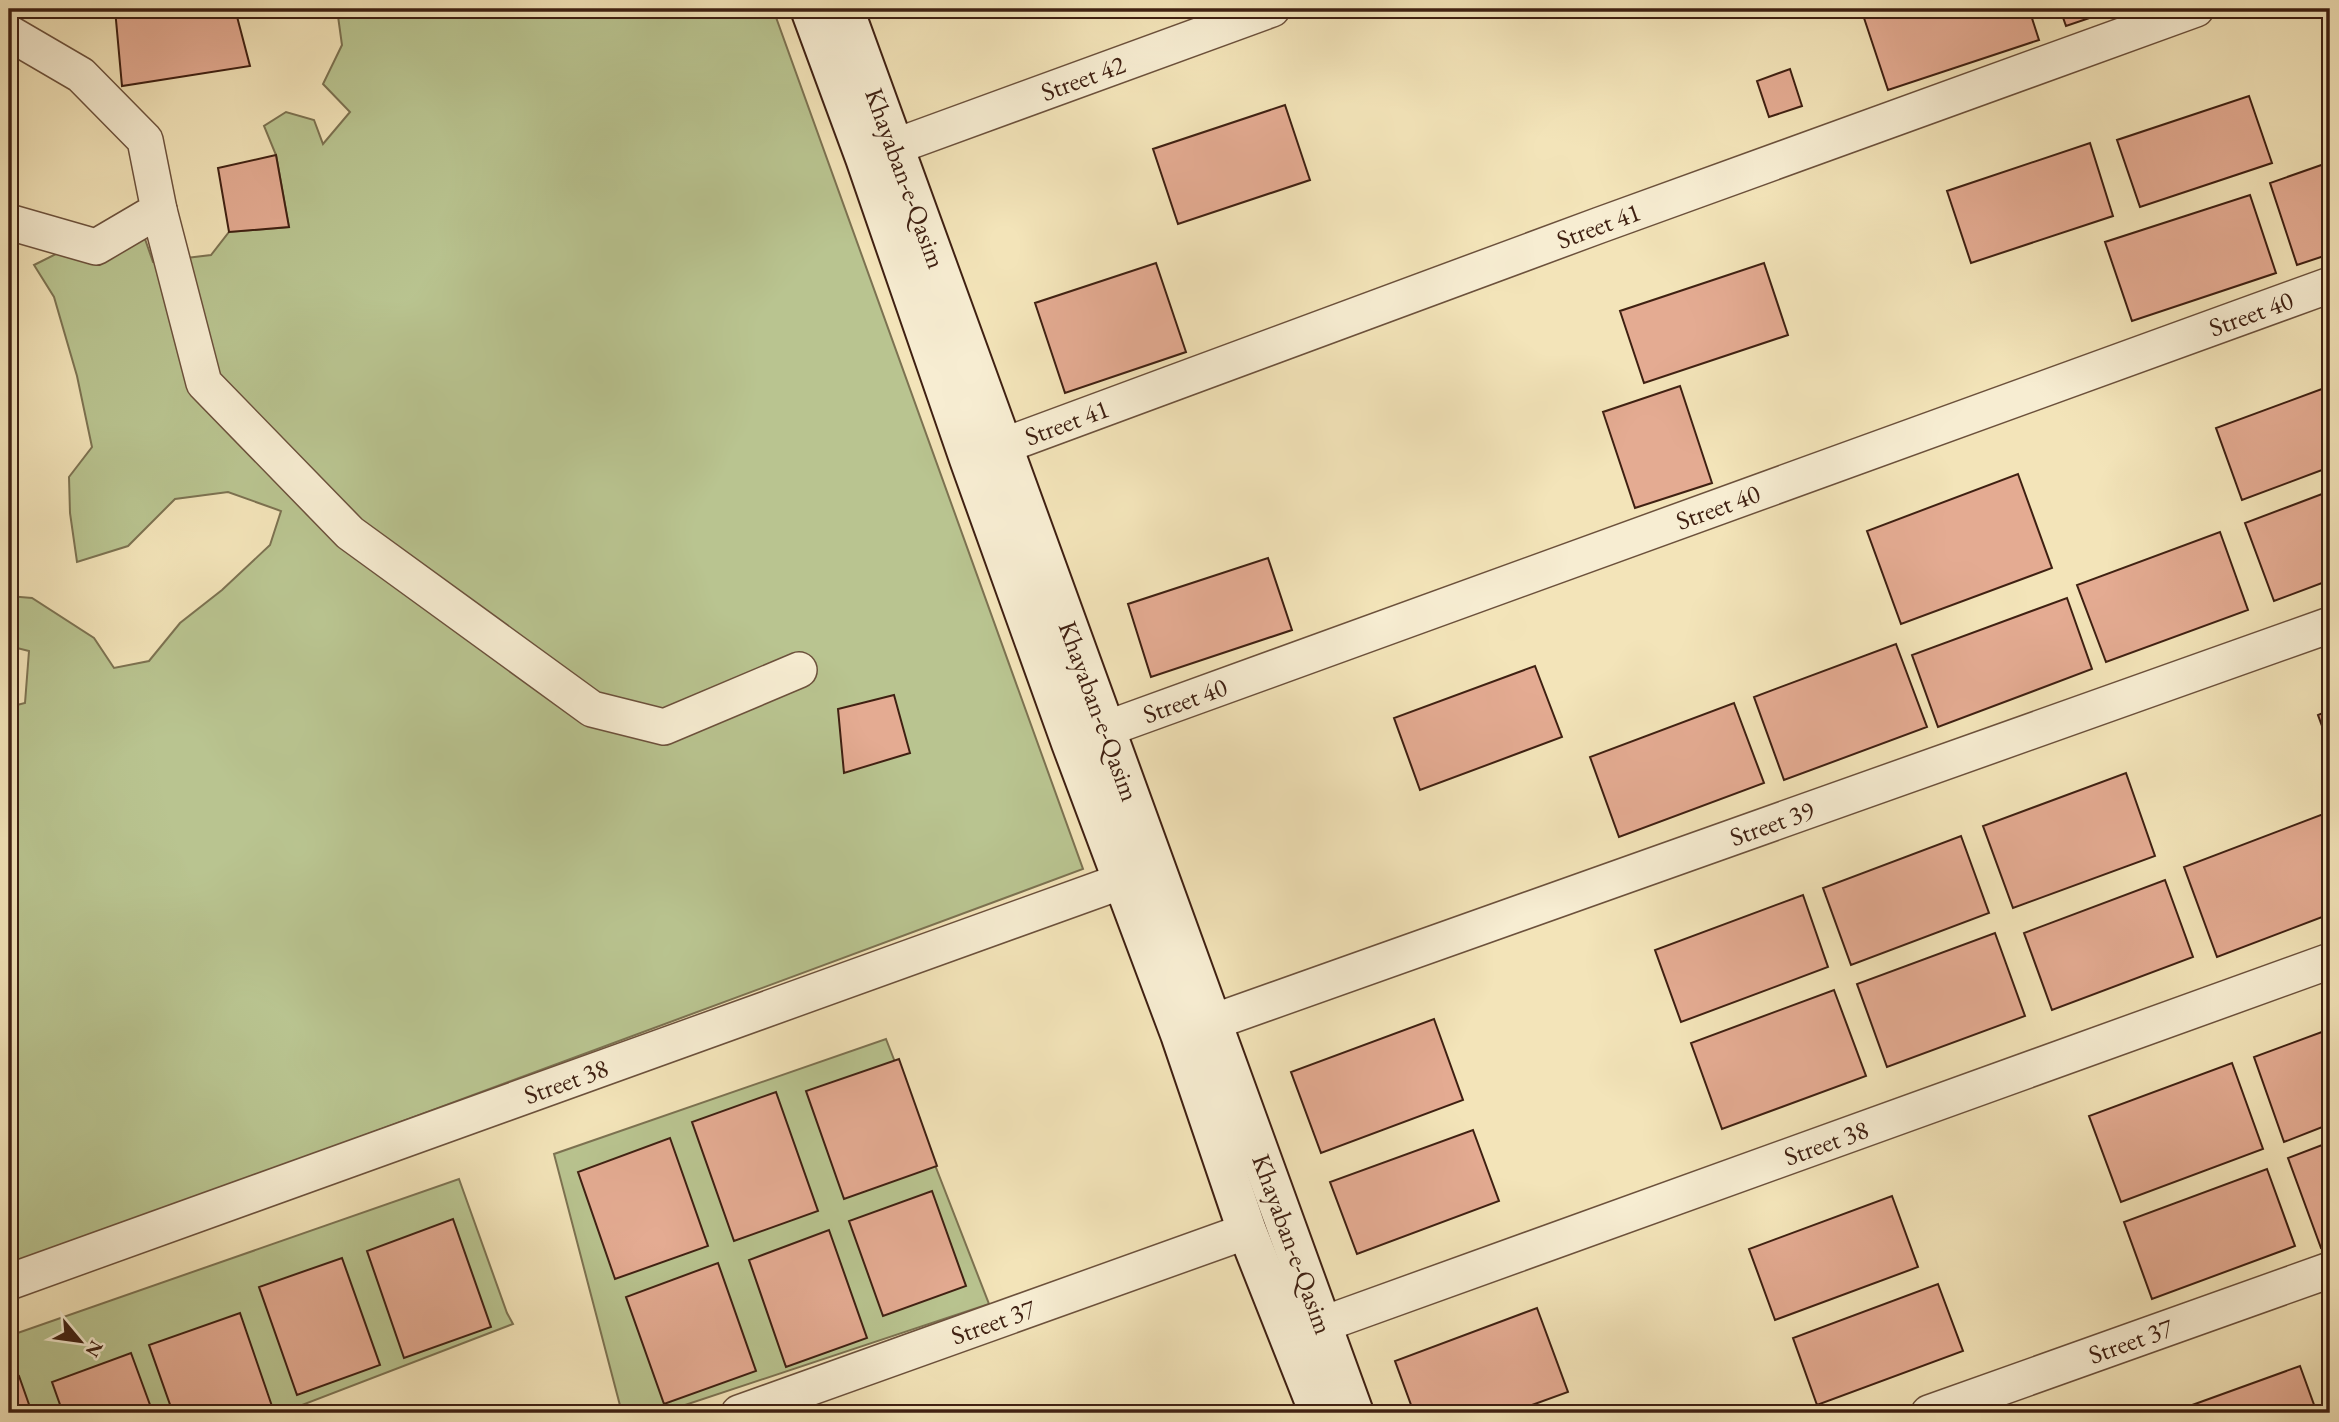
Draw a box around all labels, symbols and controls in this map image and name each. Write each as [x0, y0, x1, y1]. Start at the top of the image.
street label: Street 42 [1036, 47, 1130, 109]
street label: Khayaban-e-Qasim [857, 83, 954, 273]
street label: Street 41 [1552, 195, 1645, 257]
street label: Street 40 [2204, 283, 2298, 345]
street label: Street 41 [1020, 391, 1114, 453]
street label: Street 40 [1671, 476, 1765, 538]
street label: Khayaban-e-Qasim [1051, 616, 1147, 806]
street label: Street 40 [1138, 669, 1232, 731]
street label: Street 39 [1725, 793, 1819, 854]
street label: Street 38 [519, 1051, 613, 1112]
street label: Street 38 [1779, 1112, 1873, 1174]
street label: Khayaban-e-Qasim [1244, 1149, 1341, 1339]
street label: Street 37 [946, 1291, 1041, 1353]
north arrow [46, 1306, 116, 1376]
street label: Street 37 [2084, 1310, 2178, 1372]
text: N [79, 1336, 109, 1362]

